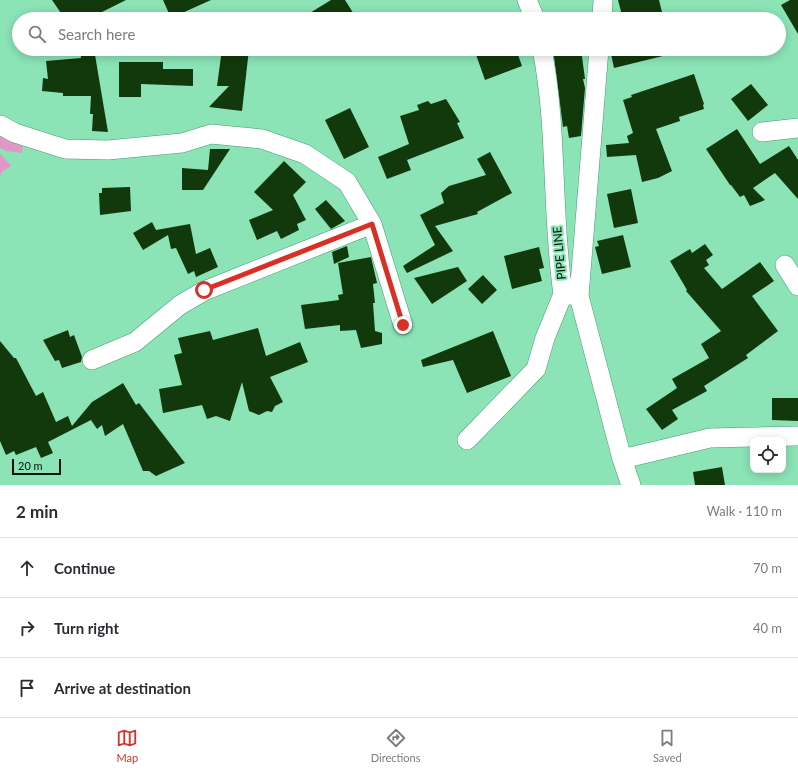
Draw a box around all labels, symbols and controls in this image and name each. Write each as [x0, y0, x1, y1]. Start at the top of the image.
search box [12, 12, 786, 56]
icon: search [26, 23, 48, 45]
text: Search here [58, 25, 135, 43]
street label: PIPE LINE [549, 226, 569, 280]
route start [195, 281, 213, 299]
route end [394, 316, 412, 334]
map controls [750, 437, 786, 473]
button: locate [750, 437, 786, 473]
scale bar [12, 457, 61, 476]
text: 20 m [18, 459, 43, 472]
text: 2 min [16, 501, 58, 522]
text: Walk · 110 m [706, 503, 782, 519]
icon: ahead [16, 557, 38, 579]
text: Continue [54, 559, 115, 577]
text: 70 m [753, 560, 782, 576]
icon: right [16, 617, 38, 639]
text: Turn right [54, 619, 119, 637]
text: 40 m [753, 620, 782, 636]
icon: arrive [16, 677, 38, 699]
text: Arrive at destination [54, 679, 191, 697]
tab: Map [116, 727, 138, 764]
tab: Directions [371, 727, 420, 764]
tab: Saved [653, 727, 682, 764]

